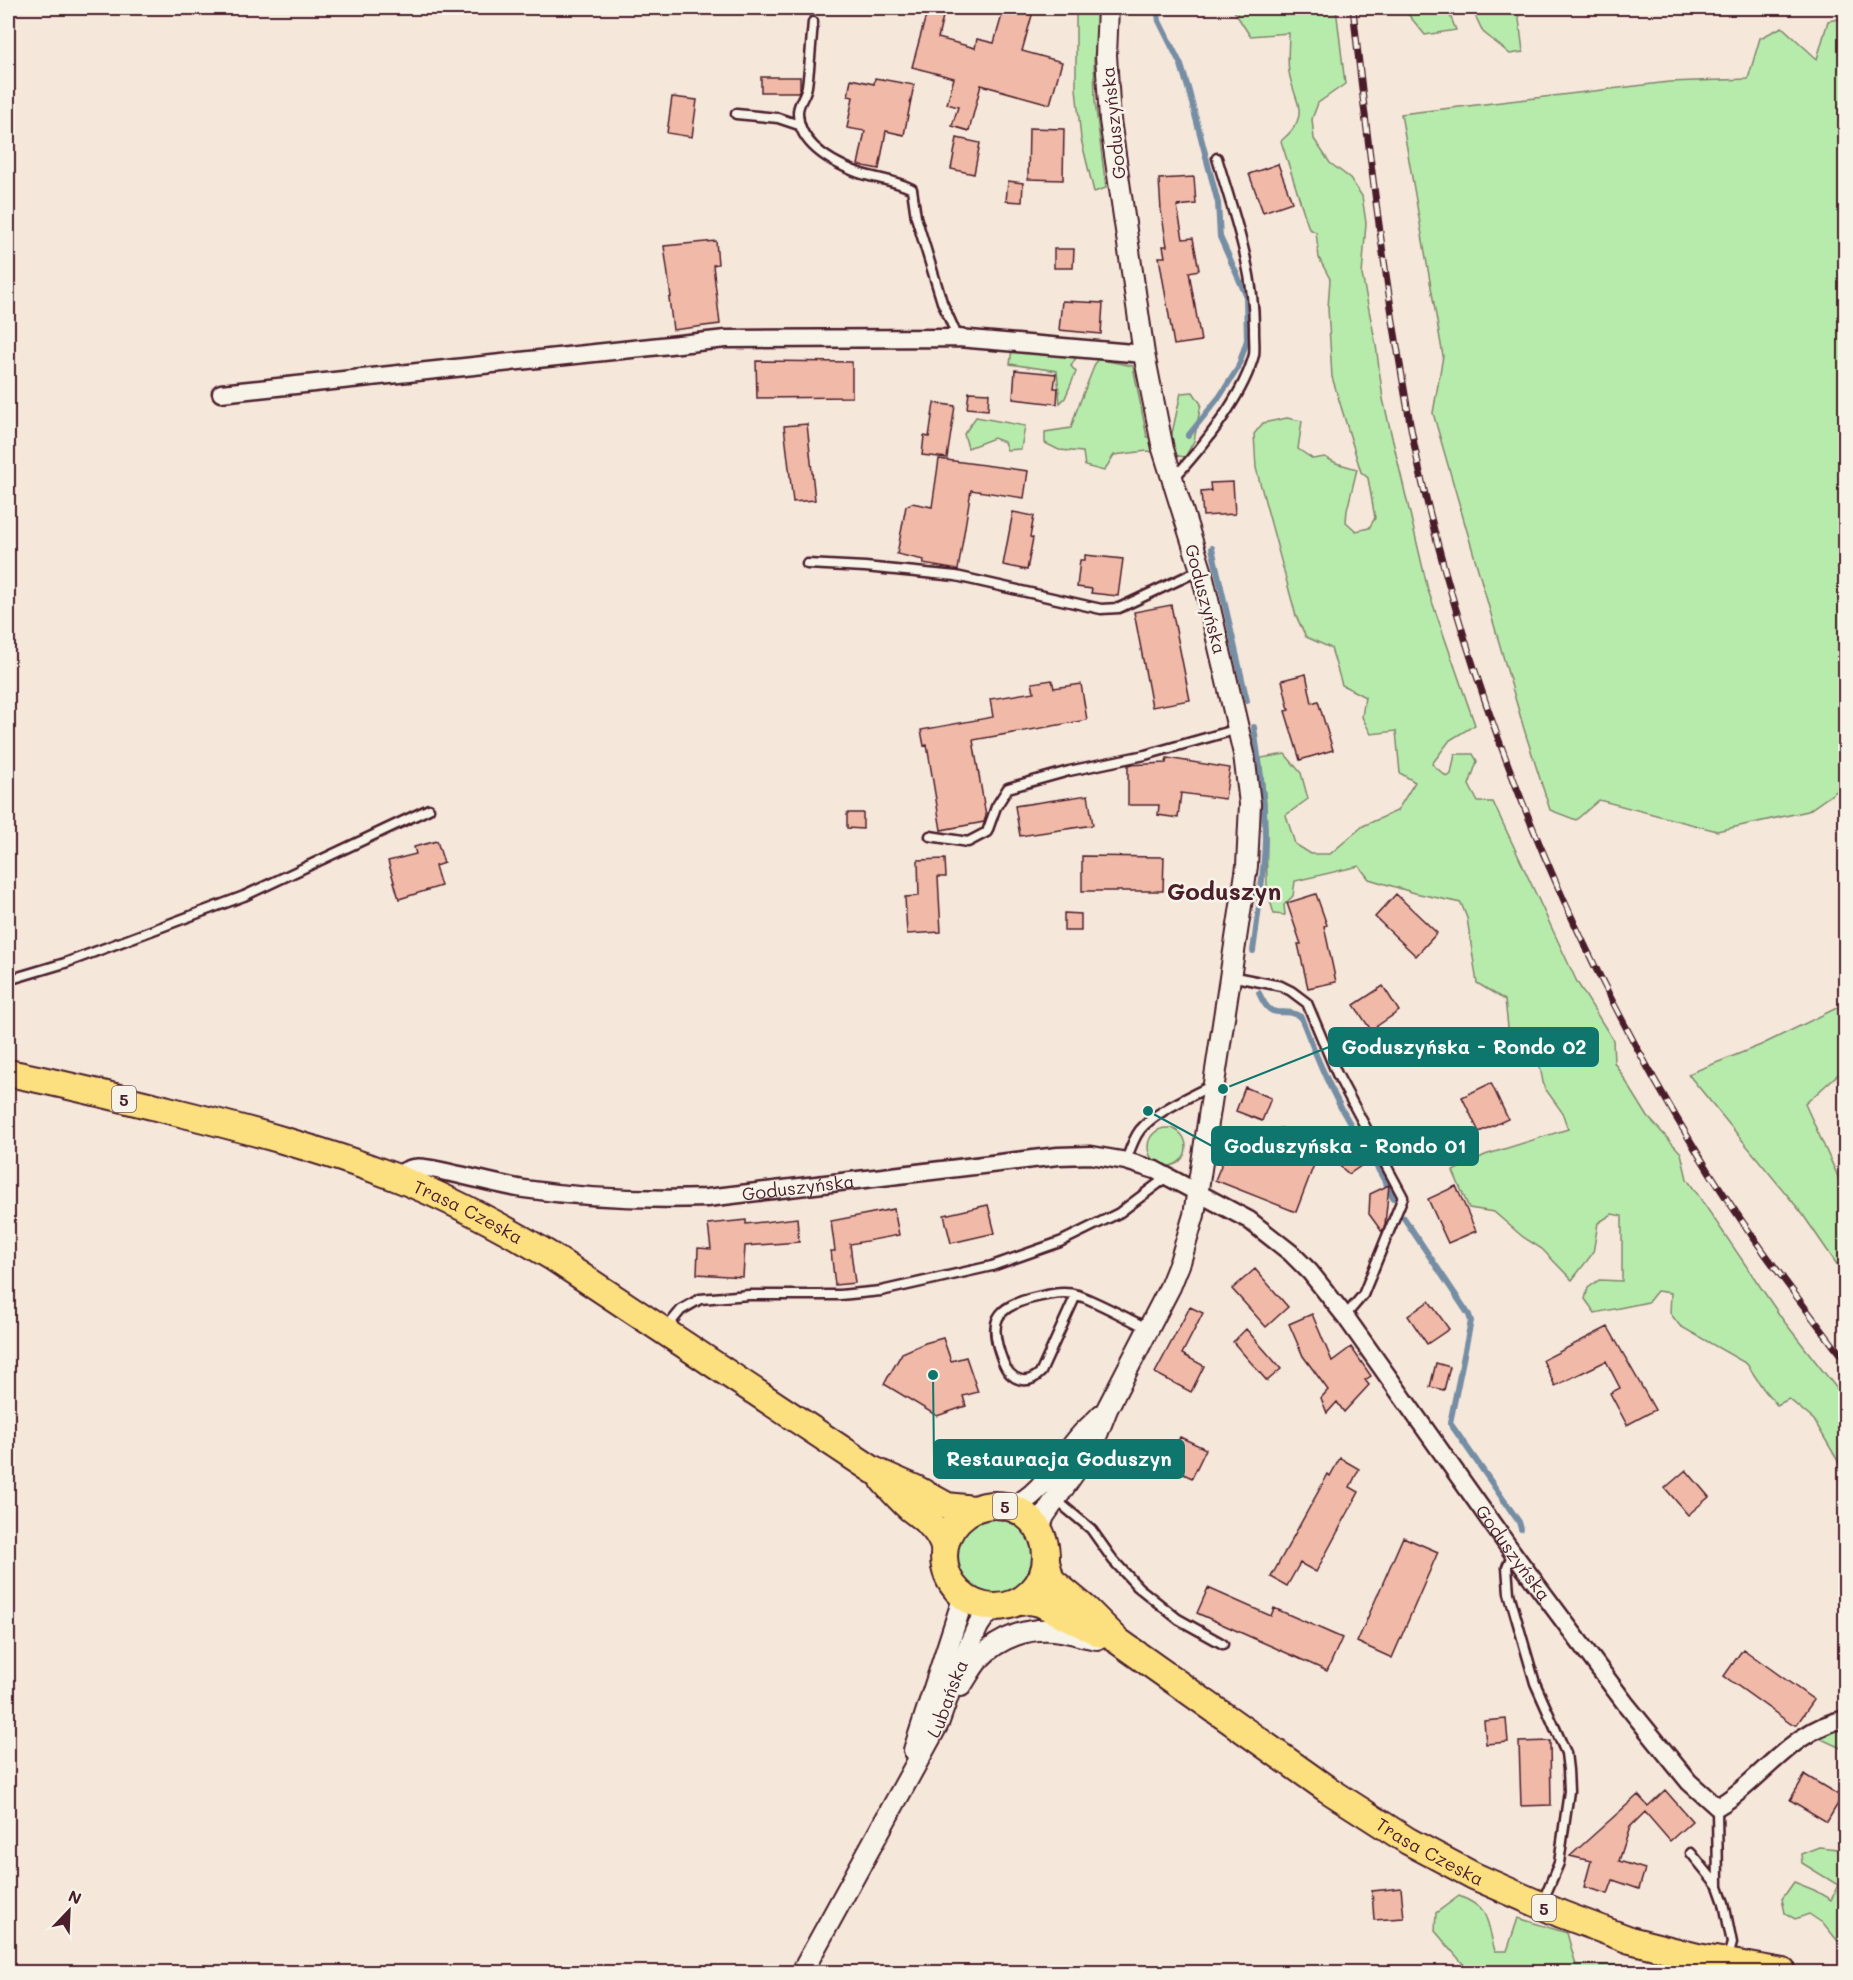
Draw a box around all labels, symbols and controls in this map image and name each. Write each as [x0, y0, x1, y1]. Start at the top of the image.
street label: Goduszyńska [1095, 66, 1131, 180]
street label: Goduszyńska [1180, 541, 1232, 657]
district label: Goduszyn [1167, 875, 1281, 906]
callout: Goduszyńska - Rondo 02 [1329, 1028, 1598, 1066]
text: Goduszyńska - Rondo 02 [1342, 1033, 1586, 1059]
road number: 5 [112, 1086, 136, 1112]
callout: Goduszyńska - Rondo 01 [1212, 1127, 1478, 1165]
text: Goduszyńska - Rondo 01 [1224, 1132, 1466, 1158]
street label: Goduszyńska [741, 1168, 856, 1206]
street label: Trasa Czeska [410, 1174, 527, 1249]
callout: Restauracja Goduszyn [934, 1440, 1184, 1478]
text: Restauracja Goduszyn [946, 1445, 1172, 1471]
road number: 5 [993, 1493, 1017, 1519]
street label: Goduszyńska [1470, 1500, 1556, 1605]
street label: Lubańska [921, 1656, 973, 1742]
street label: Trasa Czeska [1372, 1812, 1487, 1891]
north arrow [39, 1881, 99, 1941]
text: N [65, 1885, 85, 1909]
road number: 5 [1532, 1895, 1556, 1921]

